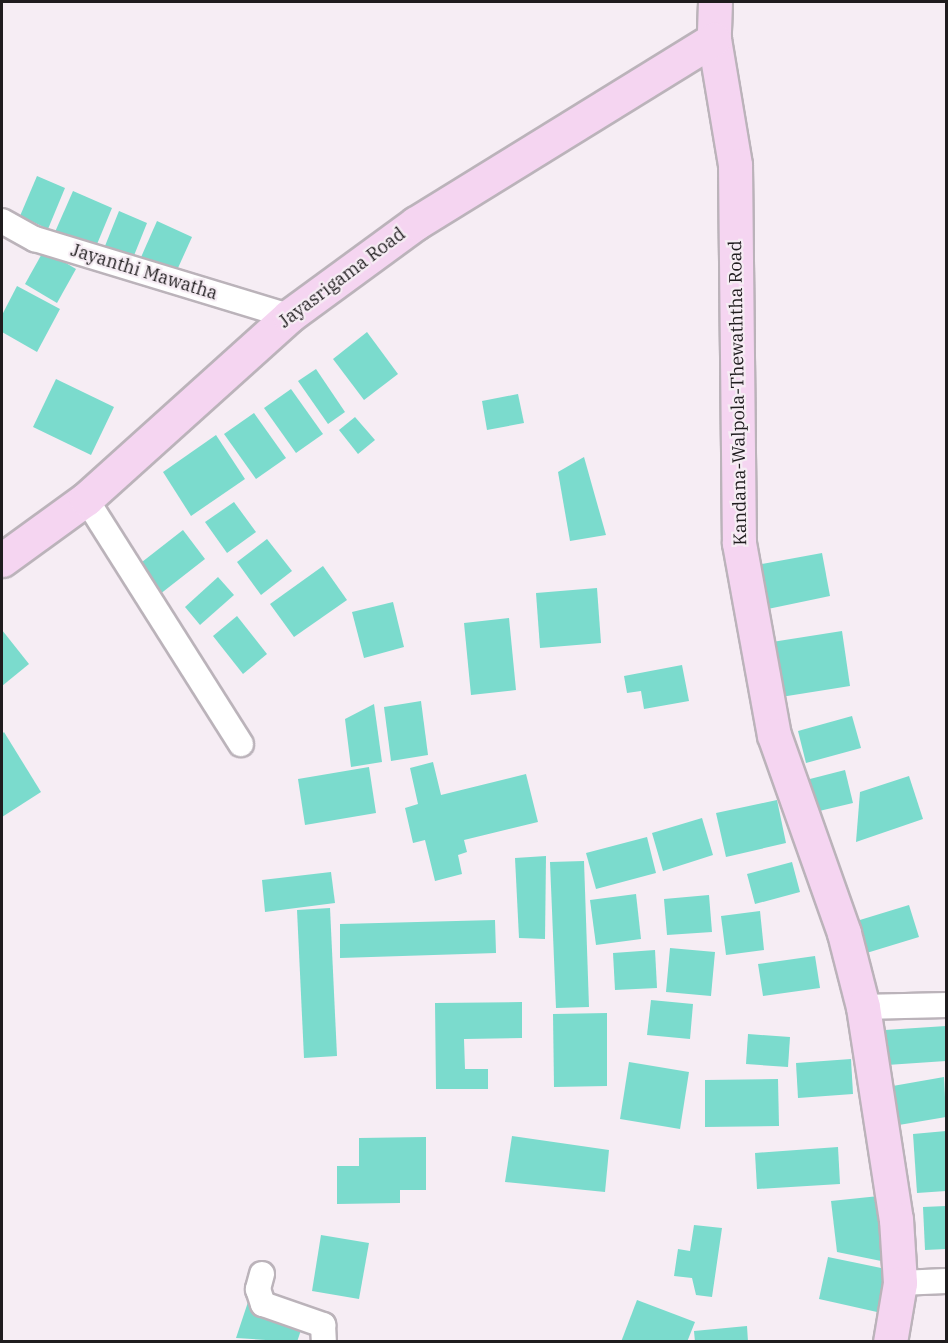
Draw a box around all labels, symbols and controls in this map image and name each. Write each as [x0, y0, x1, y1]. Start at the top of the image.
street label: Jayasrigama Road [274, 223, 410, 333]
street label: Jayanthi Mawatha [68, 239, 220, 305]
street label: Kandana-Walpola-Thewaththa Road [725, 240, 751, 546]

